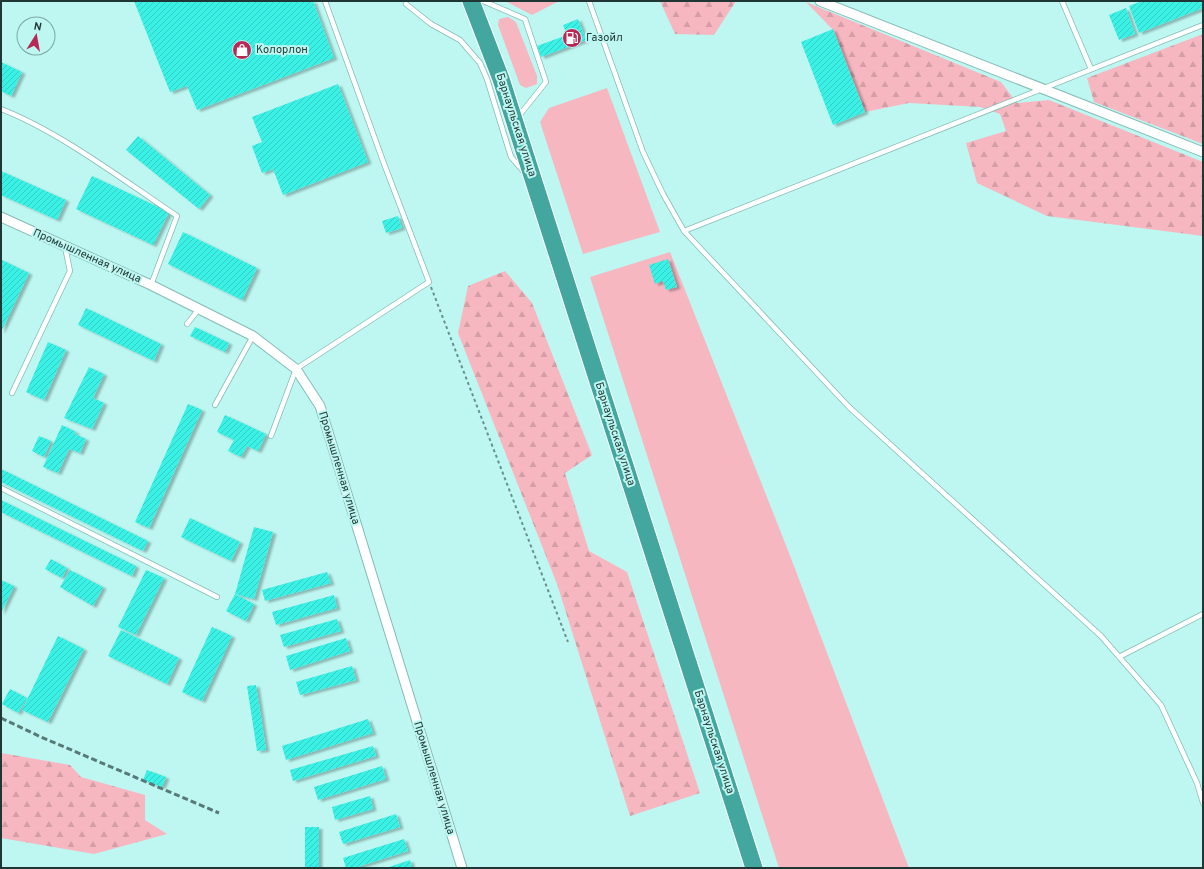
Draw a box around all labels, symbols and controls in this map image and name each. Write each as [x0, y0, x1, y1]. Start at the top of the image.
north arrow [16, 16, 56, 56]
text: N [33, 20, 43, 35]
fuel station icon: Газойл [561, 27, 583, 49]
place label: Газойл [586, 31, 623, 45]
shop icon: Колорлон [231, 39, 253, 61]
place label: Колорлон [256, 43, 308, 57]
street label: Барнаульская улица [493, 71, 539, 179]
street label: Промышленная улица [31, 226, 144, 286]
street label: Барнаульская улица [592, 380, 638, 488]
street label: Промышленная улица [315, 410, 363, 526]
street label: Барнаульская улица [691, 688, 737, 796]
street label: Промышленная улица [410, 720, 458, 836]

